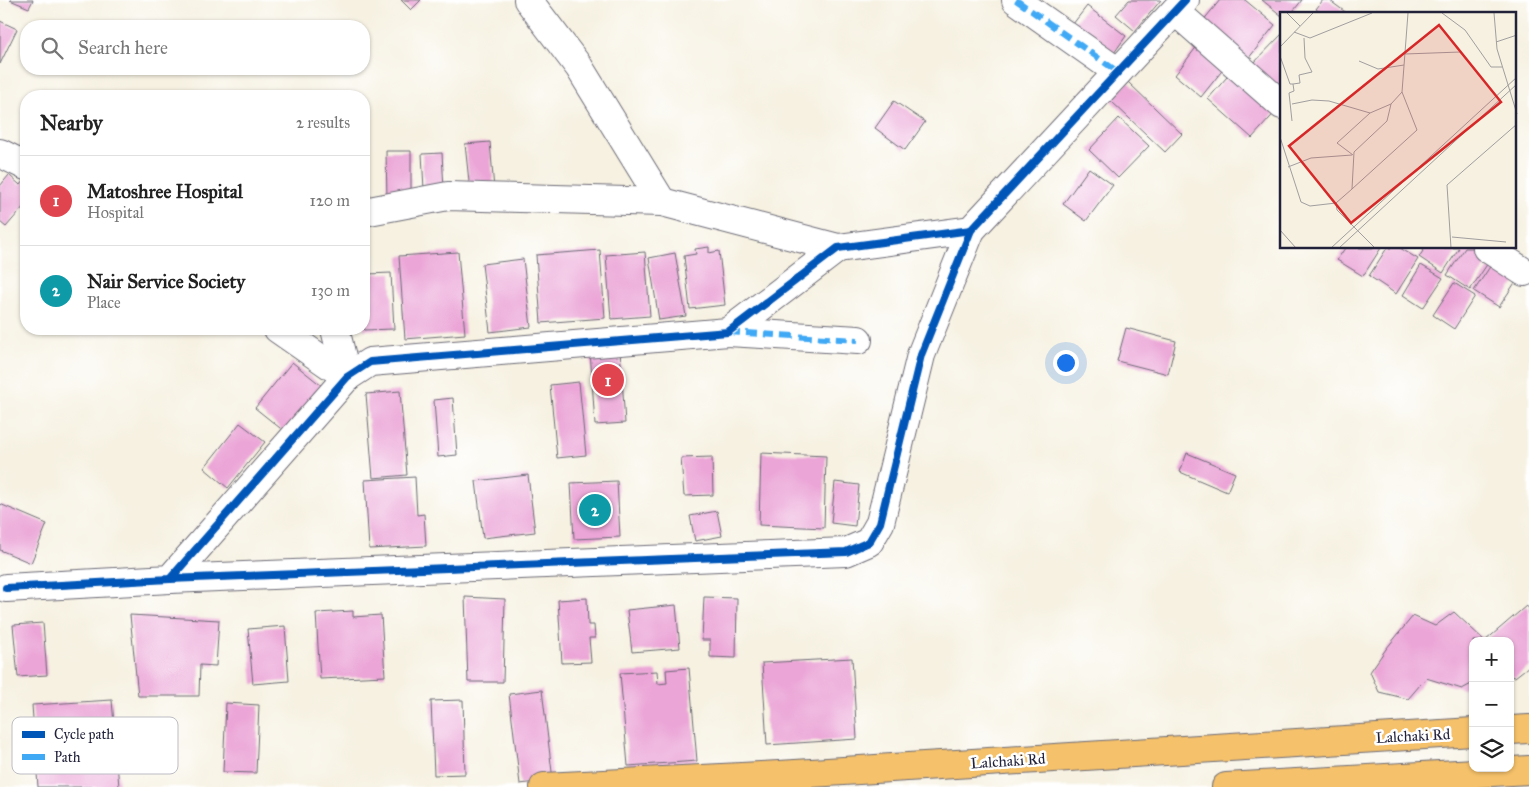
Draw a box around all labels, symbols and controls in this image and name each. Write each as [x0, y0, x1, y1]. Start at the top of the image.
inset map [1280, 12, 1516, 249]
search box [20, 20, 370, 75]
icon: search [38, 34, 66, 62]
text: Search here [78, 36, 168, 59]
text: Nearby [40, 110, 103, 136]
text: 2 results [296, 113, 350, 132]
text: Matoshree Hospital [87, 180, 243, 203]
text: 1 [53, 191, 59, 210]
text: 120 m [310, 191, 350, 210]
text: Hospital [87, 203, 144, 222]
text: Nair Service Society [87, 270, 245, 293]
text: 2 [52, 281, 60, 300]
text: 130 m [311, 281, 350, 300]
text: Place [87, 293, 121, 312]
your location [1053, 350, 1079, 376]
pin: 1 [592, 361, 624, 399]
pin: 2 [579, 491, 611, 529]
map controls [1469, 637, 1514, 772]
button: + [1469, 637, 1514, 682]
button: − [1469, 682, 1514, 727]
legend [12, 717, 178, 774]
street label: Lalchaki Rd [1375, 725, 1451, 747]
text: Cycle path [54, 726, 114, 743]
button: layers [1469, 727, 1514, 772]
text: Path [54, 749, 81, 766]
street label: Lalchaki Rd [970, 749, 1046, 773]

